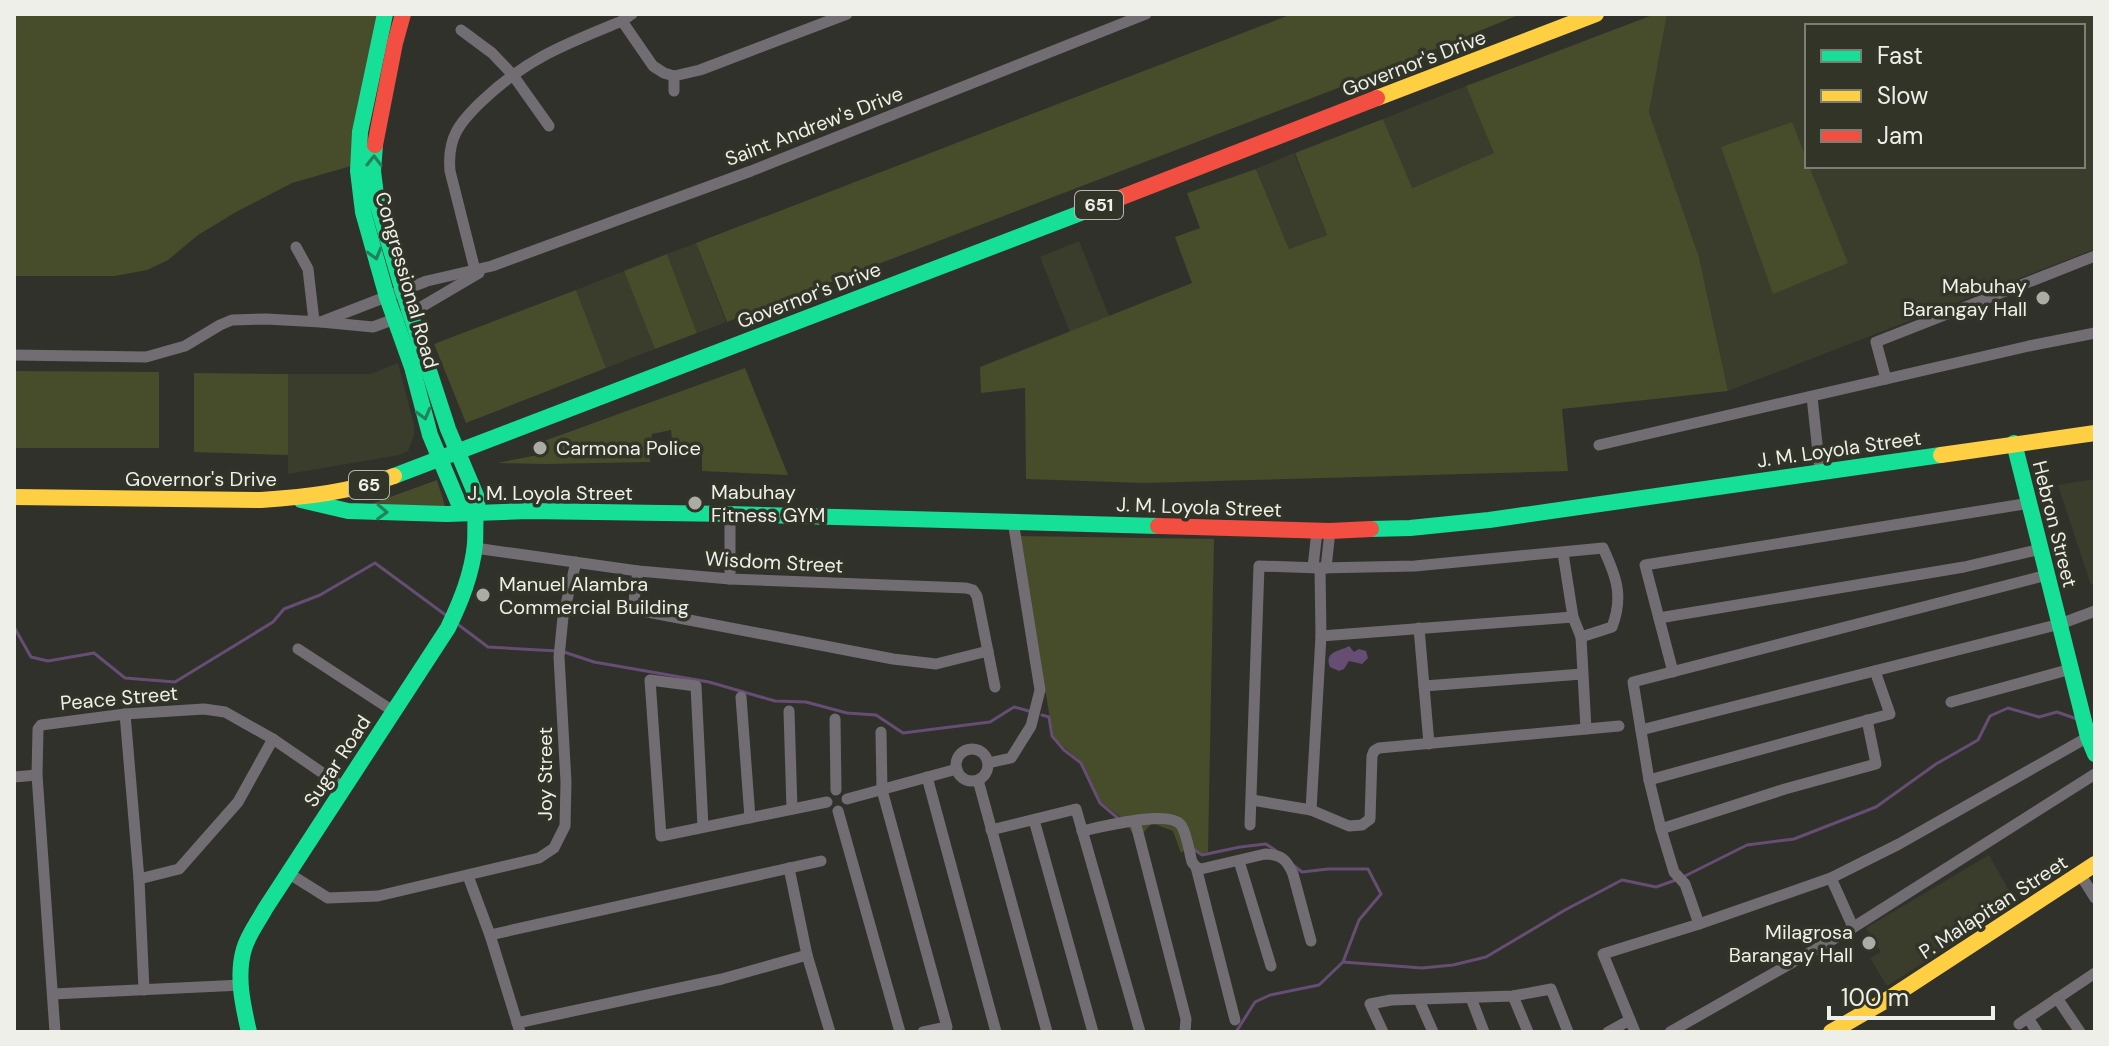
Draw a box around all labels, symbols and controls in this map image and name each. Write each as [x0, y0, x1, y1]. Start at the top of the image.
street label: Governor's Drive [1338, 24, 1490, 102]
legend [1805, 24, 2085, 168]
text: Fast [1877, 40, 1923, 71]
street label: Saint Andrew's Drive [721, 80, 907, 172]
text: Slow [1877, 80, 1928, 111]
text: Jam [1877, 120, 1923, 151]
one-way arrow [365, 154, 383, 167]
street label: Congressional Road [369, 189, 445, 371]
road number: 651 [1075, 191, 1123, 219]
one-way arrow [366, 247, 382, 261]
street label: Governor's Drive [733, 256, 885, 334]
place label: Mabuhay Barangay Hall [1903, 273, 2027, 322]
marker: Mabuhay Barangay Hall [2034, 289, 2052, 307]
one-way arrow [415, 406, 432, 420]
street label: J. M. Loyola Street [1755, 425, 1923, 473]
place label: Carmona Police [556, 435, 701, 461]
marker: Carmona Police [531, 439, 549, 457]
street label: Hebron Street [2027, 458, 2083, 590]
street label: Governor's Drive [125, 466, 277, 492]
road number: 65 [349, 471, 389, 499]
place label: Mabuhay Fitness GYM [711, 479, 825, 528]
street label: J. M. Loyola Street [467, 480, 633, 506]
street label: J. M. Loyola Street [1116, 491, 1282, 523]
marker: Mabuhay Fitness GYM [686, 494, 704, 512]
one-way arrow [376, 503, 389, 520]
street label: Wisdom Street [704, 545, 844, 579]
place label: Manuel Alambra Commercial Building [499, 571, 689, 620]
marker: Manuel Alambra Commercial Building [474, 586, 492, 604]
street label: Peace Street [59, 680, 179, 716]
street label: Sugar Road [298, 710, 376, 812]
street label: Joy Street [532, 727, 558, 821]
street label: P. Malapitan Street [1914, 849, 2072, 965]
place label: Milagrosa Barangay Hall [1729, 919, 1853, 968]
marker: Milagrosa Barangay Hall [1860, 934, 1878, 952]
scale bar [1829, 970, 1993, 1020]
text: 100 m [1841, 982, 1909, 1013]

